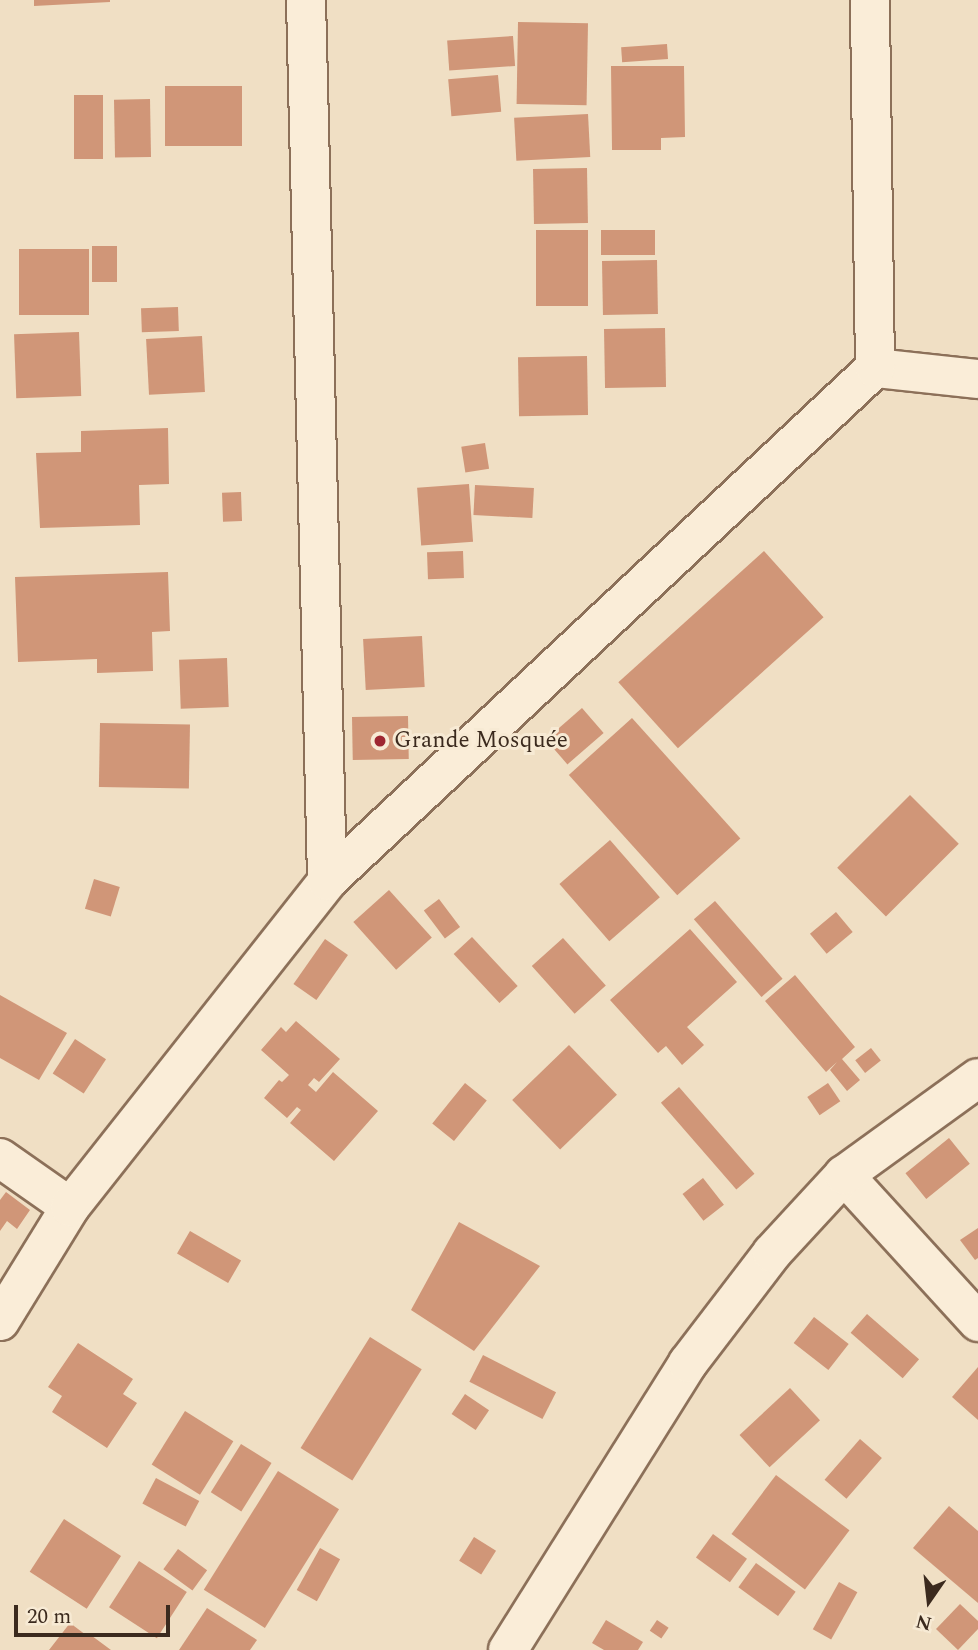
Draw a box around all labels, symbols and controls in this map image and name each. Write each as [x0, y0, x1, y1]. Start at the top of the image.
place label: Grande Mosquée [394, 727, 568, 755]
marker: Grande Mosquée [372, 733, 388, 749]
north arrow [894, 1566, 964, 1636]
scale bar [18, 1590, 173, 1634]
text: 20 m [27, 1601, 71, 1633]
text: N [913, 1606, 935, 1638]

